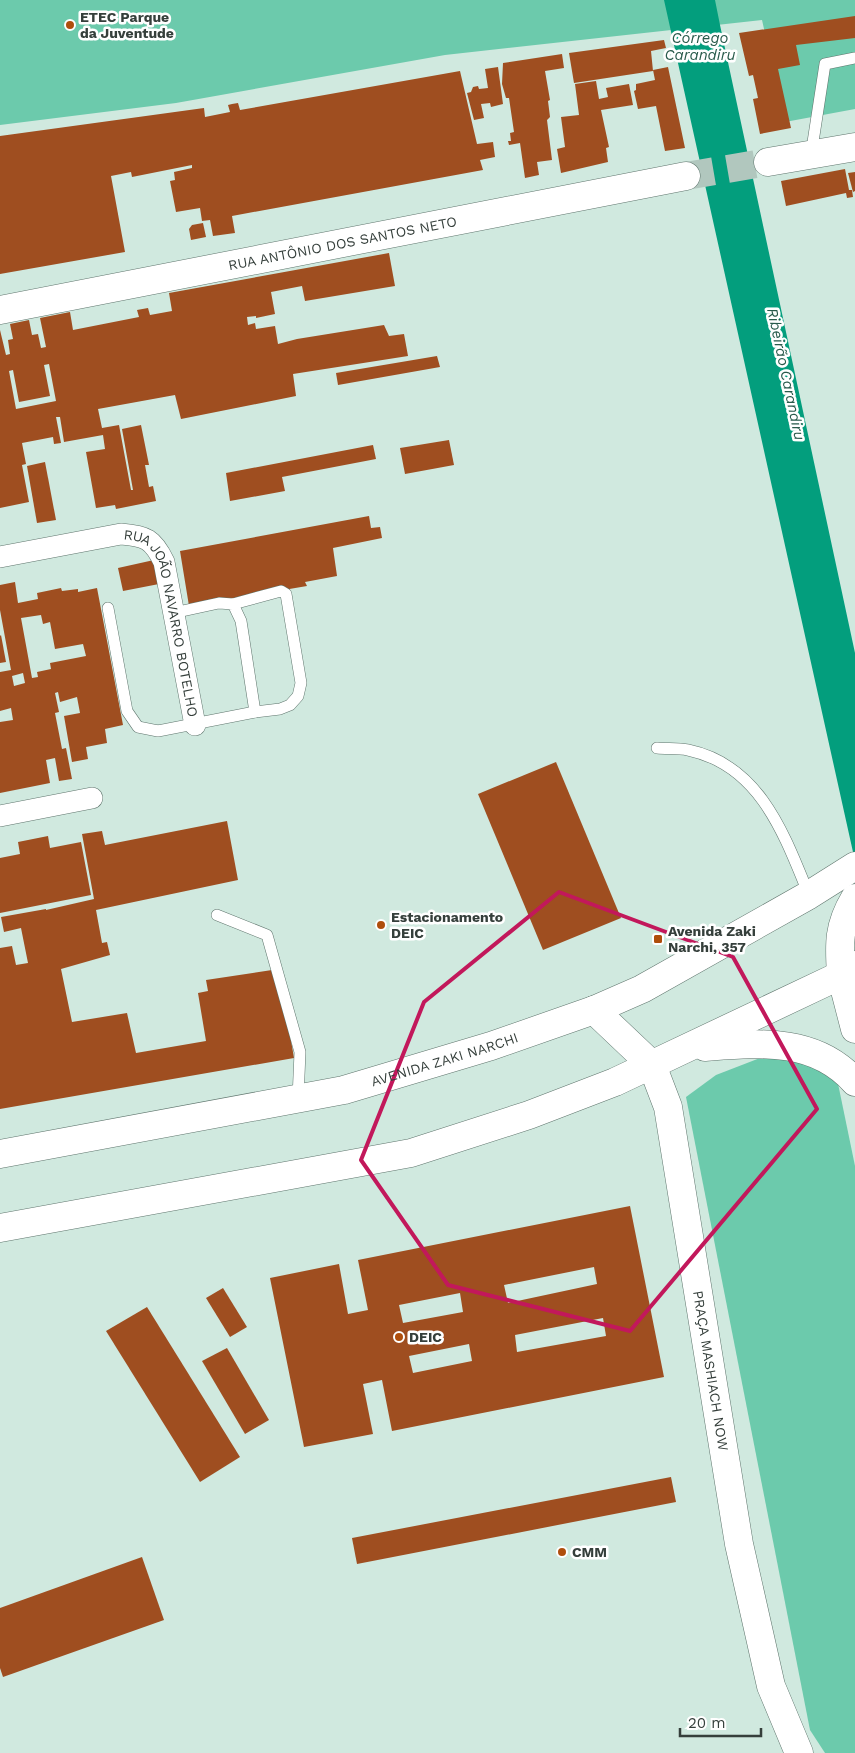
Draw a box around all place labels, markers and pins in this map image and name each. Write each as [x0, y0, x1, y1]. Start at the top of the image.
place label: ETEC Parque da Juventude [80, 9, 174, 41]
marker: ETEC Parque da Juventude [64, 19, 76, 31]
place label: Estacionamento DEIC [391, 909, 503, 941]
marker: Estacionamento DEIC [375, 919, 387, 931]
place label: Avenida Zaki Narchi, 357 [668, 923, 756, 955]
marker: Avenida Zaki Narchi, 357 [652, 933, 664, 945]
place label: DEIC [409, 1329, 442, 1345]
marker: DEIC [393, 1331, 405, 1343]
place label: CMM [572, 1544, 607, 1560]
marker: CMM [556, 1546, 568, 1558]

